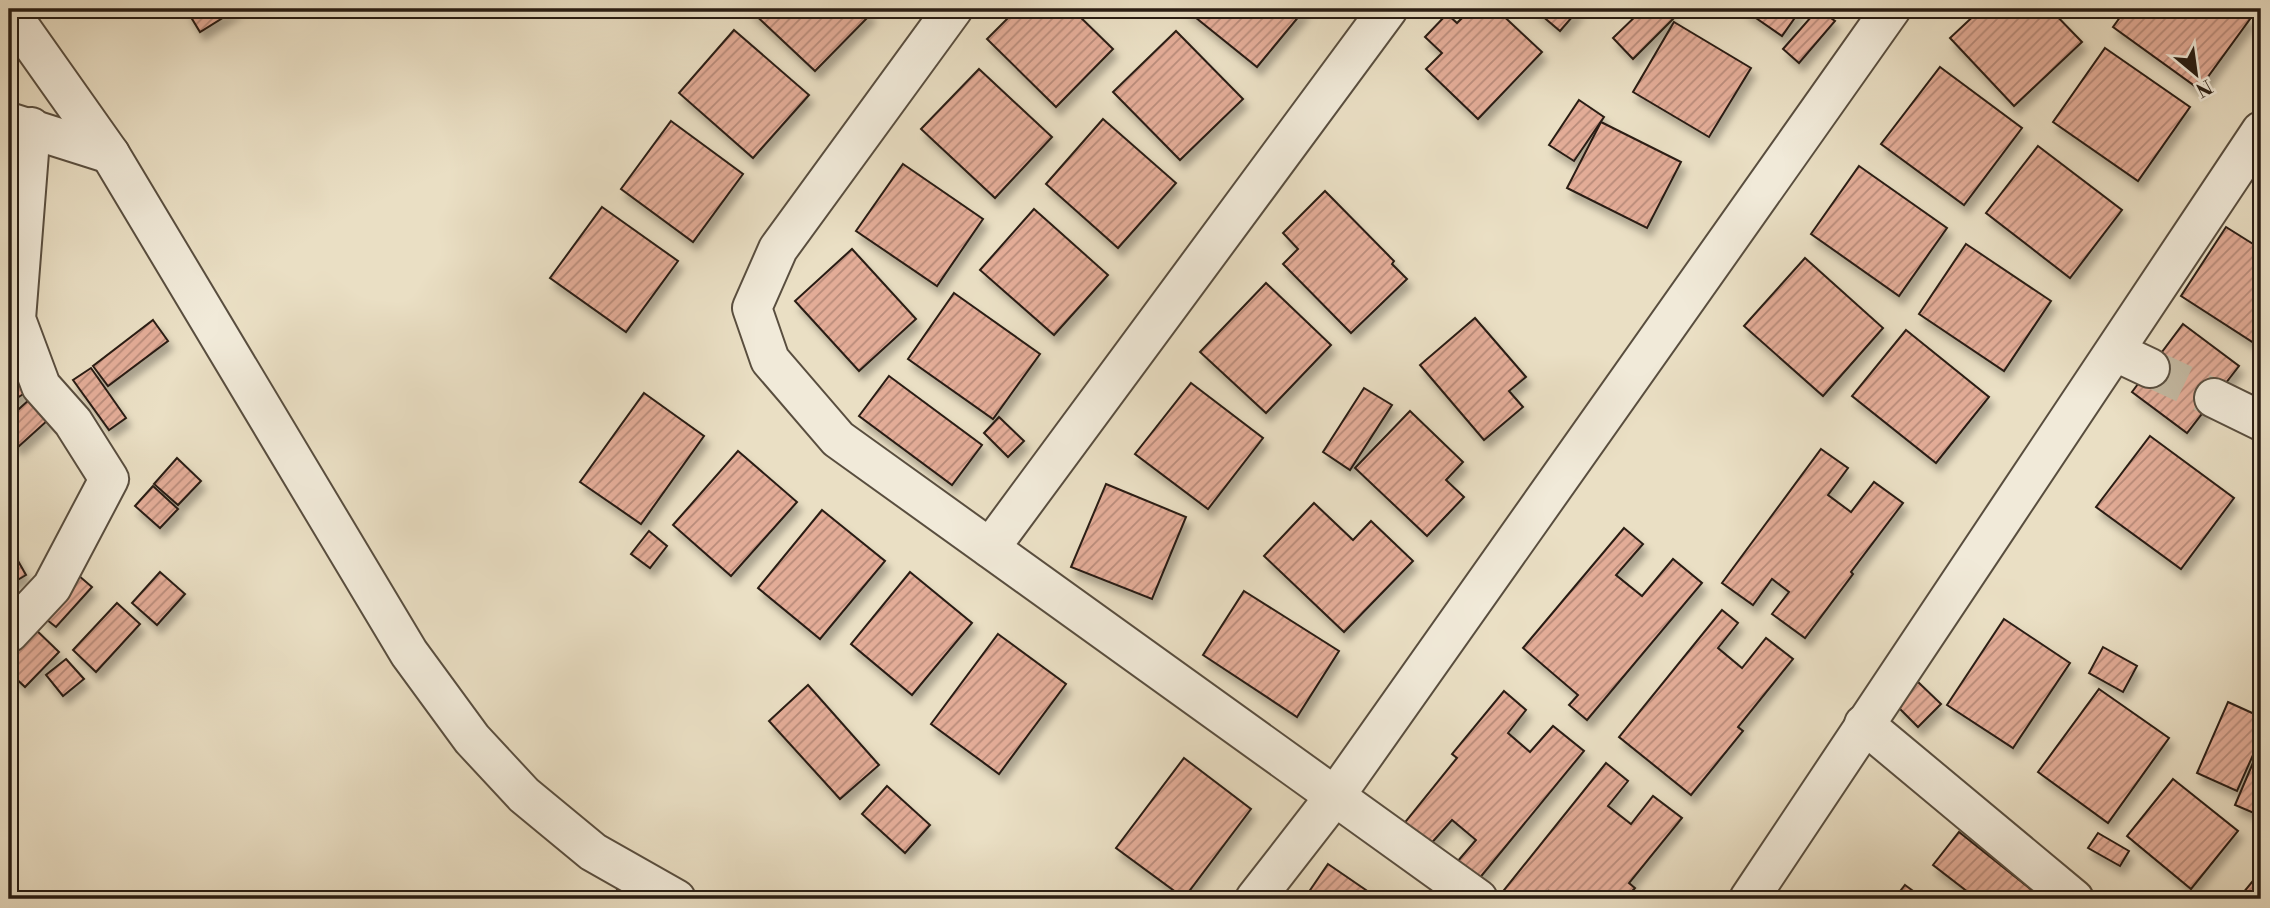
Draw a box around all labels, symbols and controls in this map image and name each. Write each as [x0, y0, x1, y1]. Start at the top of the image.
north arrow [2162, 38, 2232, 108]
text: N [2191, 74, 2216, 102]

